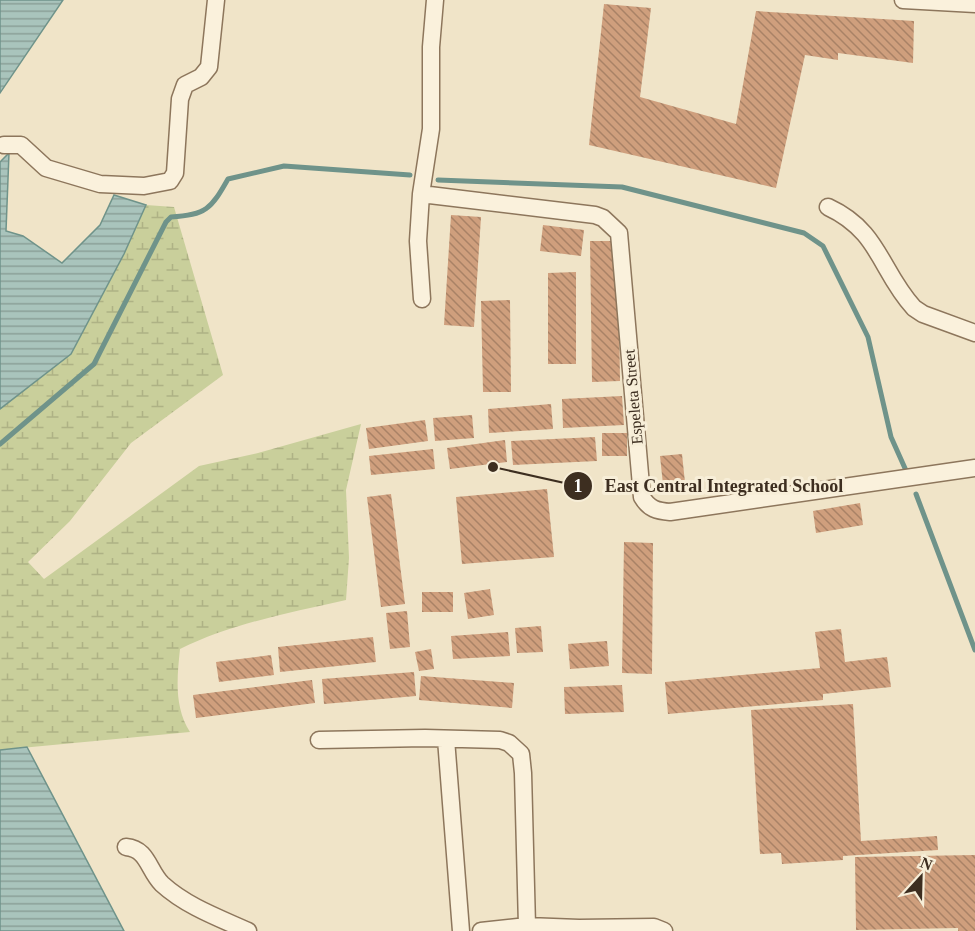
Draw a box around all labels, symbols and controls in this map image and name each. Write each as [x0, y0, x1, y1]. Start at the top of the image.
street label: Espeleta Street [620, 348, 647, 445]
callout: East Central Integrated School [563, 468, 855, 504]
text: 1 [574, 476, 583, 496]
text: East Central Integrated School [605, 476, 843, 496]
north arrow [891, 847, 951, 907]
text: N [918, 854, 935, 874]

